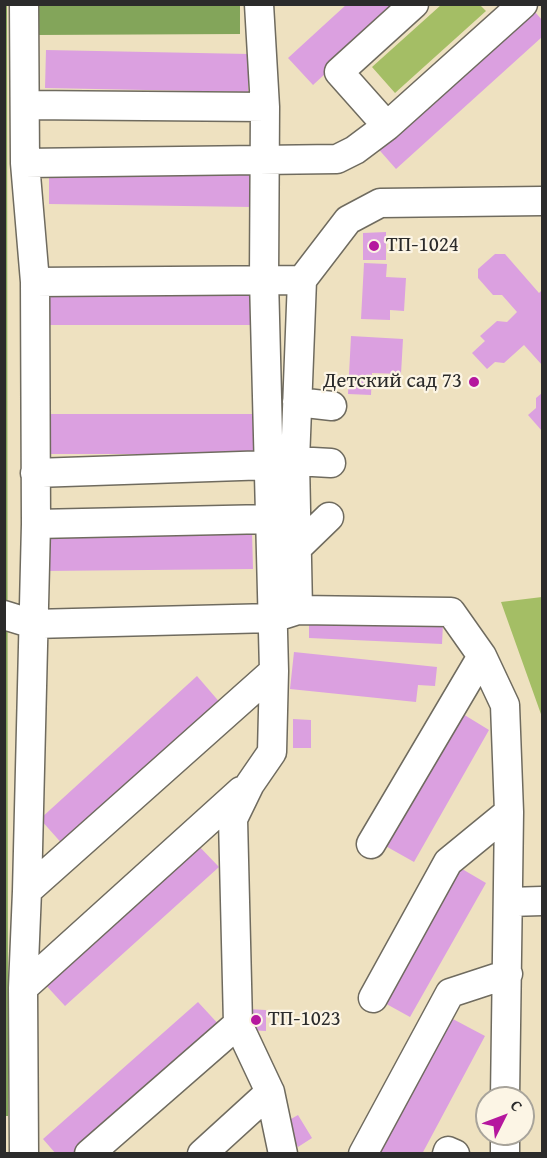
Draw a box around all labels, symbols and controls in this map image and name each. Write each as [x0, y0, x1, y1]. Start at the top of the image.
place label: ТП-1024 [386, 233, 459, 259]
marker: ТП-1024 [367, 239, 381, 253]
place label: Детский сад 73 [323, 369, 462, 395]
marker: Детский сад 73 [467, 375, 481, 389]
place label: ТП-1023 [268, 1007, 341, 1033]
marker: ТП-1023 [249, 1013, 263, 1027]
north arrow [475, 1086, 535, 1146]
text: С [505, 1094, 529, 1117]

